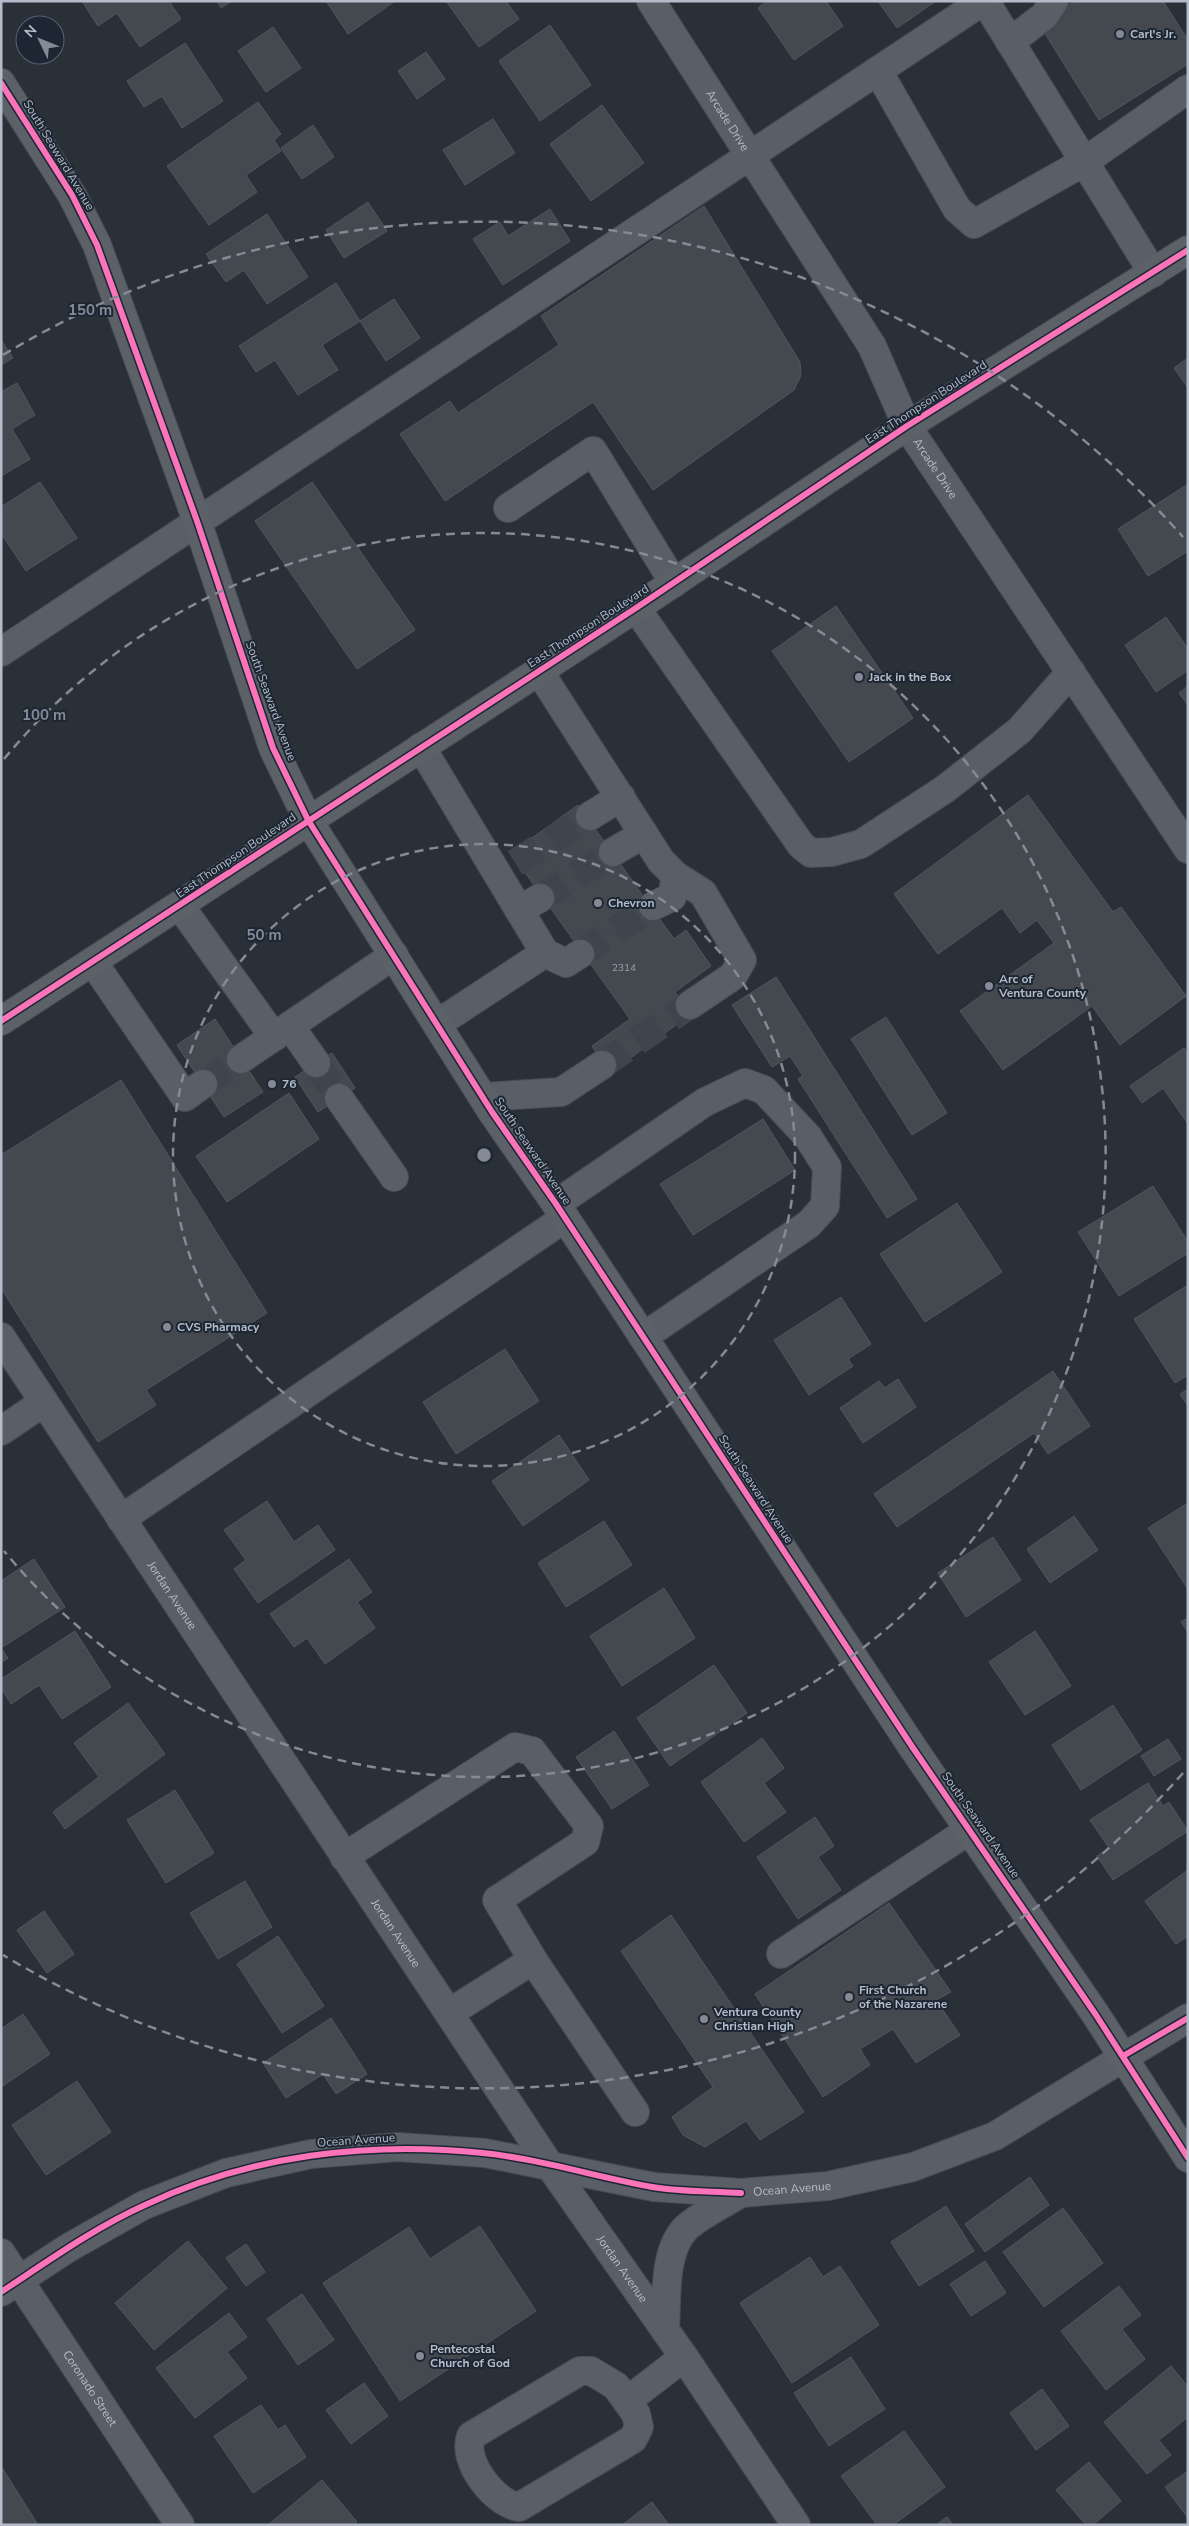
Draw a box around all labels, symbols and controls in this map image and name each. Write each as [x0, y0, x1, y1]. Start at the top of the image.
north arrow [15, 15, 65, 65]
text: N [20, 21, 41, 42]
place label: Carl's Jr. [1130, 26, 1176, 42]
marker: Carl's Jr. [1114, 28, 1126, 40]
street label: Arcade Drive [702, 87, 753, 154]
street label: South Seaward Avenue [20, 97, 98, 213]
text: 150 m [68, 300, 112, 320]
street label: East Thompson Boulevard [862, 357, 990, 447]
street label: Arcade Drive [909, 435, 961, 502]
street label: East Thompson Boulevard [524, 581, 652, 671]
street label: South Seaward Avenue [242, 639, 300, 763]
place label: Jack in the Box [868, 669, 952, 685]
marker: Jack in the Box [853, 671, 865, 683]
text: 100 m [22, 705, 66, 725]
street label: East Thompson Boulevard [173, 809, 299, 901]
place label: Chevron [608, 895, 654, 911]
marker: Chevron [592, 897, 604, 909]
text: 50 m [246, 925, 282, 945]
house number: 2314 [612, 961, 636, 975]
place label: Arc of Ventura County [998, 971, 1087, 1001]
marker: Arc of Ventura County [983, 980, 995, 992]
place label: 76 [282, 1076, 296, 1092]
marker: 76 [266, 1078, 278, 1090]
street label: South Seaward Avenue [491, 1094, 575, 1208]
centre of rings [475, 1146, 493, 1164]
place label: CVS Pharmacy [177, 1319, 260, 1335]
marker: CVS Pharmacy [161, 1321, 173, 1333]
street label: South Seaward Avenue [715, 1432, 797, 1546]
street label: Jordan Avenue [143, 1557, 201, 1633]
street label: South Seaward Avenue [938, 1769, 1024, 1881]
street label: Jordan Avenue [367, 1895, 424, 1970]
place label: First Church of the Nazarene [859, 1982, 948, 2012]
marker: First Church of the Nazarene [843, 1991, 855, 2003]
place label: Ventura County Christian High [713, 2004, 802, 2034]
marker: Ventura County Christian High [698, 2013, 710, 2025]
street label: Ocean Avenue [316, 2129, 396, 2151]
street label: Ocean Avenue [753, 2178, 832, 2200]
street label: Jordan Avenue [592, 2231, 651, 2306]
place label: Pentecostal Church of God [430, 2341, 510, 2371]
street label: Coronado Street [59, 2347, 121, 2430]
marker: Pentecostal Church of God [414, 2350, 426, 2362]

